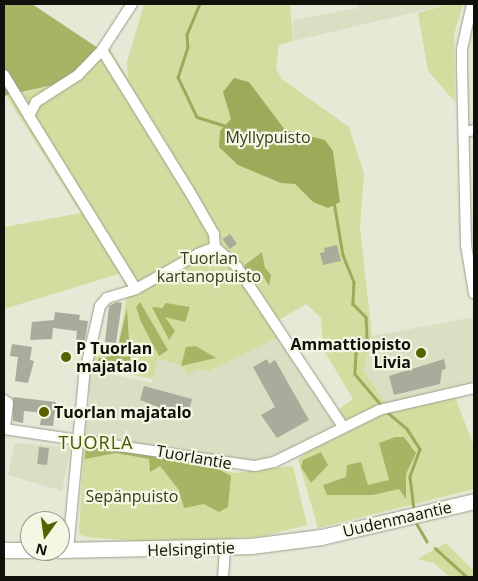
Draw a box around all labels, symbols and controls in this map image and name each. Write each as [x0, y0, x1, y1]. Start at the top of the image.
park label: Myllypuisto [225, 127, 311, 147]
park label: Tuorlan kartanopuisto [157, 248, 261, 286]
place label: Ammattiopisto Livia [290, 334, 411, 372]
place label: P Tuorlan majatalo [76, 338, 152, 376]
marker: Ammattiopisto Livia [415, 347, 427, 359]
marker: P Tuorlan majatalo [60, 351, 72, 363]
place label: Tuorlan majatalo [54, 402, 191, 422]
marker: Tuorlan majatalo [38, 406, 50, 418]
district label: TUORLA [58, 431, 134, 453]
street label: Tuorlantie [155, 441, 233, 473]
park label: Sepänpuisto [86, 486, 178, 506]
street label: Uudenmaantie [341, 497, 453, 541]
north arrow [20, 511, 70, 561]
street label: Helsingintie [147, 538, 235, 560]
text: N [34, 539, 49, 561]

